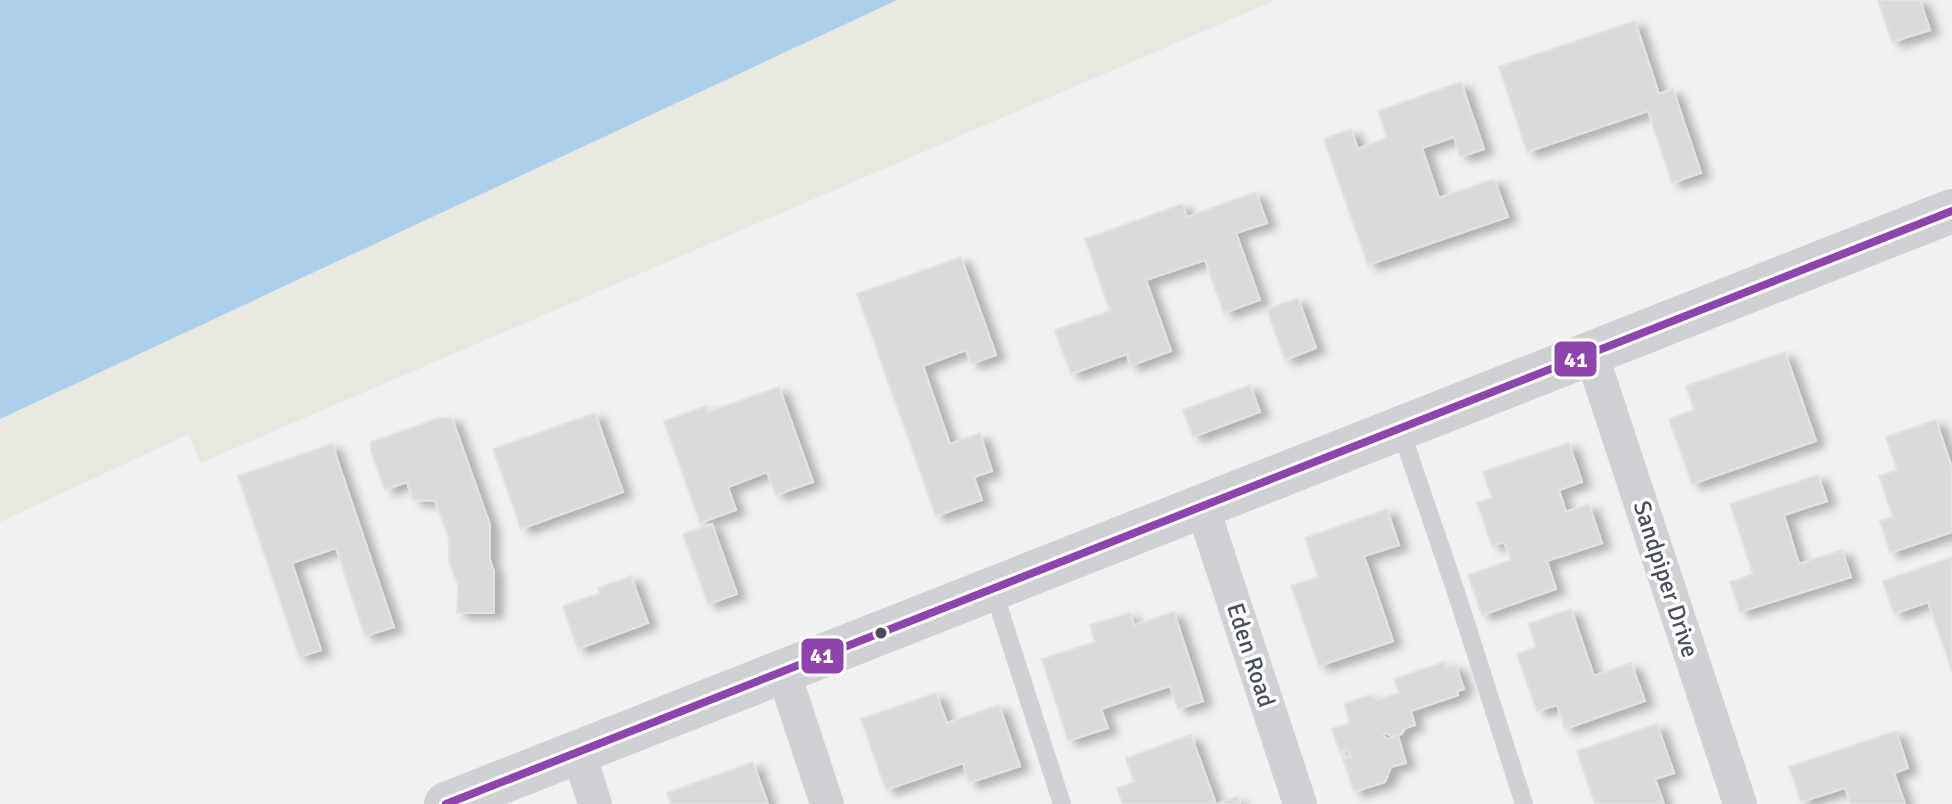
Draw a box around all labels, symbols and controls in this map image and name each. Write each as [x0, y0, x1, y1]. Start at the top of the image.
line badge: 41 [1553, 340, 1598, 378]
text: 41 [1564, 346, 1588, 373]
street label: Sandpiper Drive [1627, 497, 1705, 661]
street label: Eden Road [1220, 599, 1282, 711]
unlabelled marker [873, 625, 889, 641]
line badge: 41 [800, 637, 845, 675]
text: 41 [810, 642, 834, 669]

